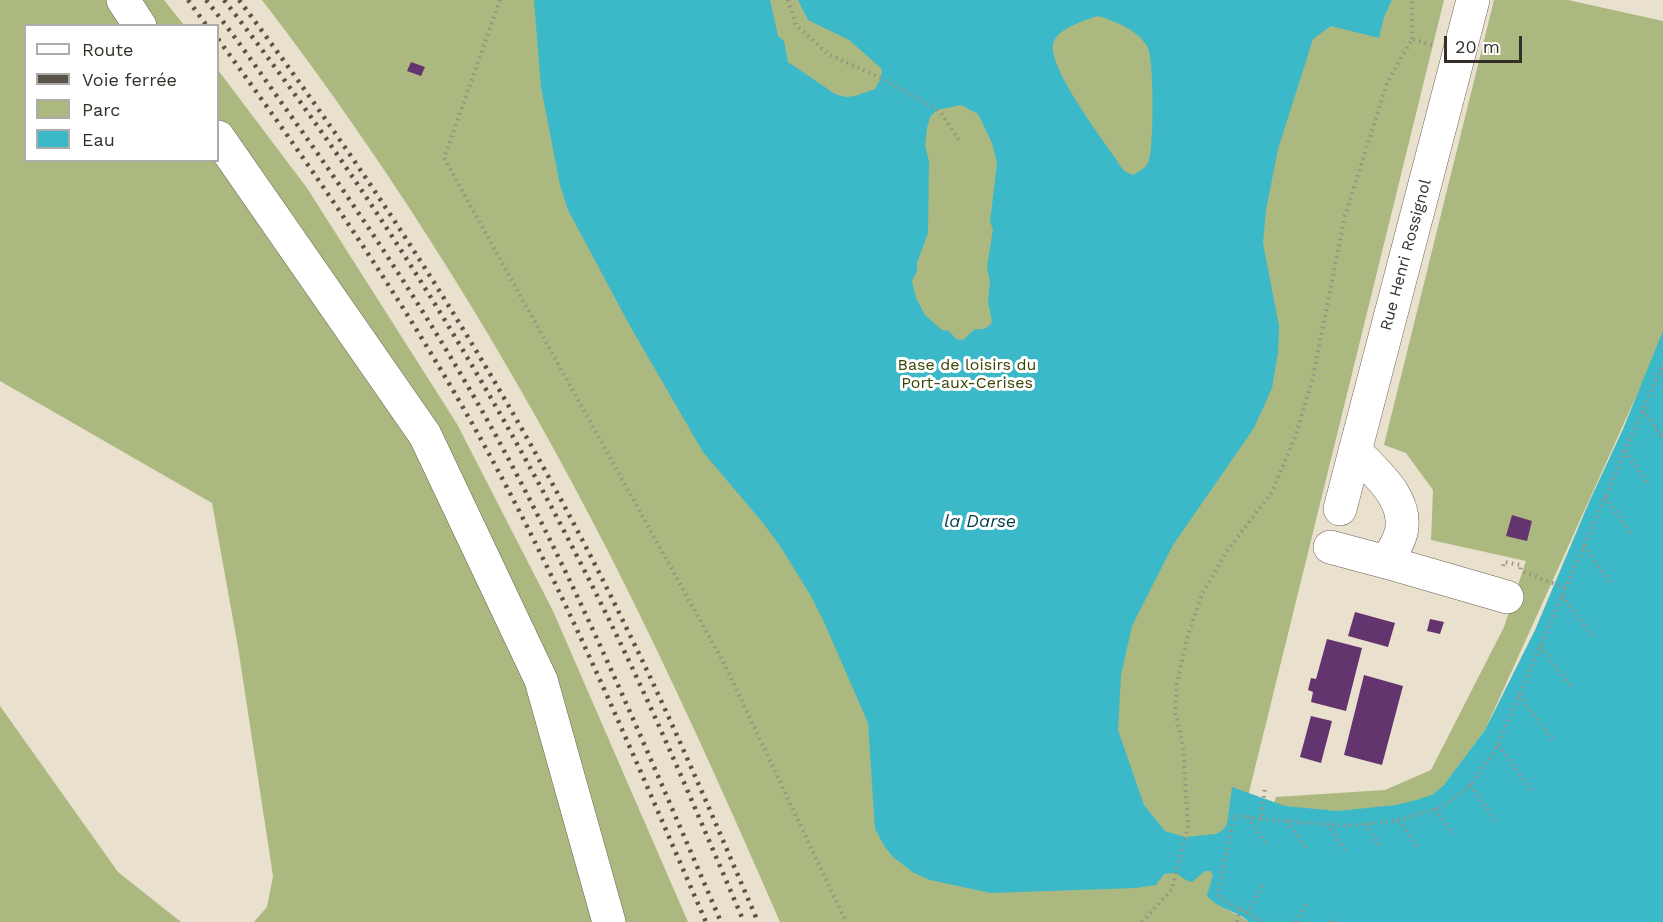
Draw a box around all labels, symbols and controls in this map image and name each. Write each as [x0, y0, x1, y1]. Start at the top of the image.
legend [24, 24, 219, 162]
scale bar [1447, 24, 1525, 62]
text: 20 m [1455, 36, 1500, 57]
text: Route [82, 39, 134, 60]
text: Voie ferrée [82, 69, 177, 90]
text: Parc [82, 99, 120, 120]
text: Eau [82, 129, 115, 150]
street label: Rue Henri Rossignol [1377, 177, 1435, 333]
park label: Base de loisirs du Port-aux-Cerises [898, 355, 1036, 393]
water label: la Darse [944, 511, 1016, 533]

